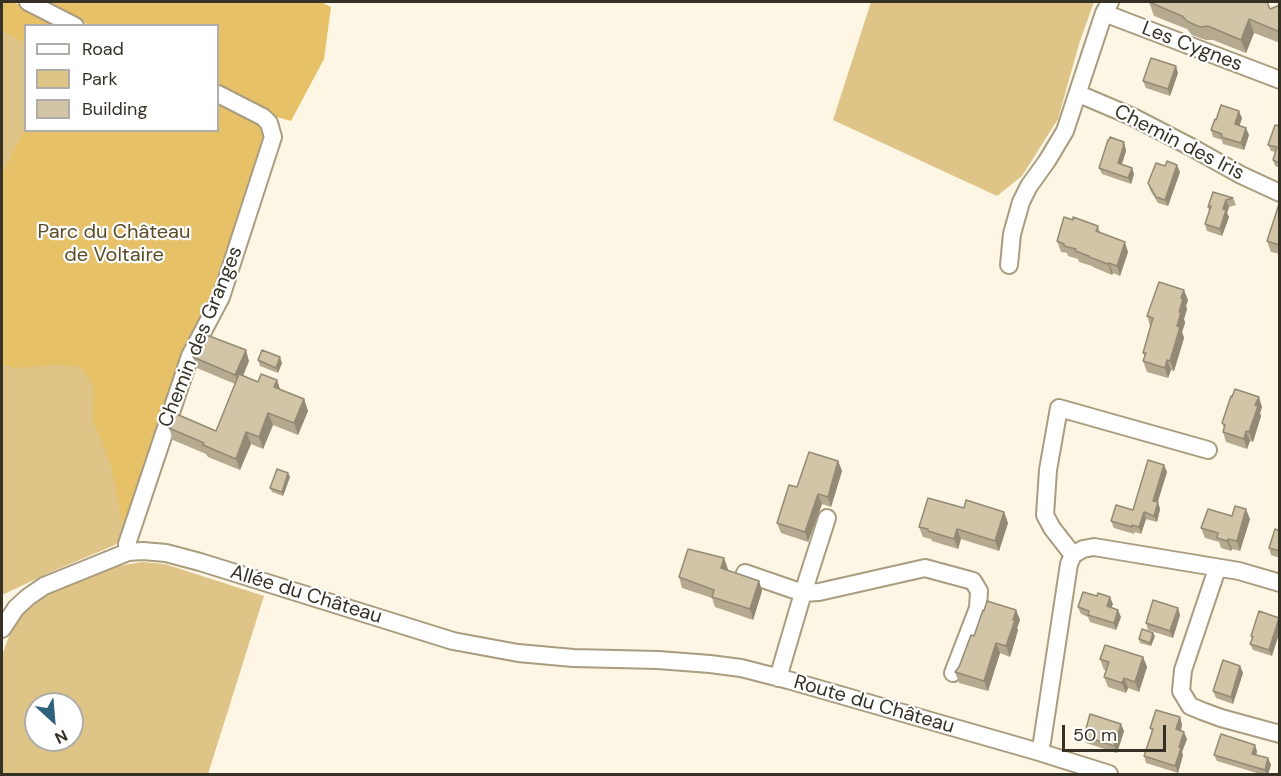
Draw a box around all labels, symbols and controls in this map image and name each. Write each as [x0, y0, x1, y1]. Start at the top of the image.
street label: Les Cygnes [1138, 17, 1246, 77]
legend [24, 24, 219, 132]
text: Road [82, 37, 124, 61]
text: Park [82, 67, 118, 91]
text: Building [82, 97, 147, 121]
street label: Chemin des Iris [1110, 100, 1248, 186]
park label: Parc du Château de Voltaire [38, 221, 190, 268]
street label: Chemin des Granges [154, 243, 248, 431]
street label: Allée du Château [227, 561, 385, 629]
street label: Route du Château [791, 671, 957, 739]
north arrow [24, 692, 84, 752]
scale bar [1065, 713, 1168, 751]
text: 50 m [1073, 723, 1117, 747]
text: N [51, 725, 71, 749]

